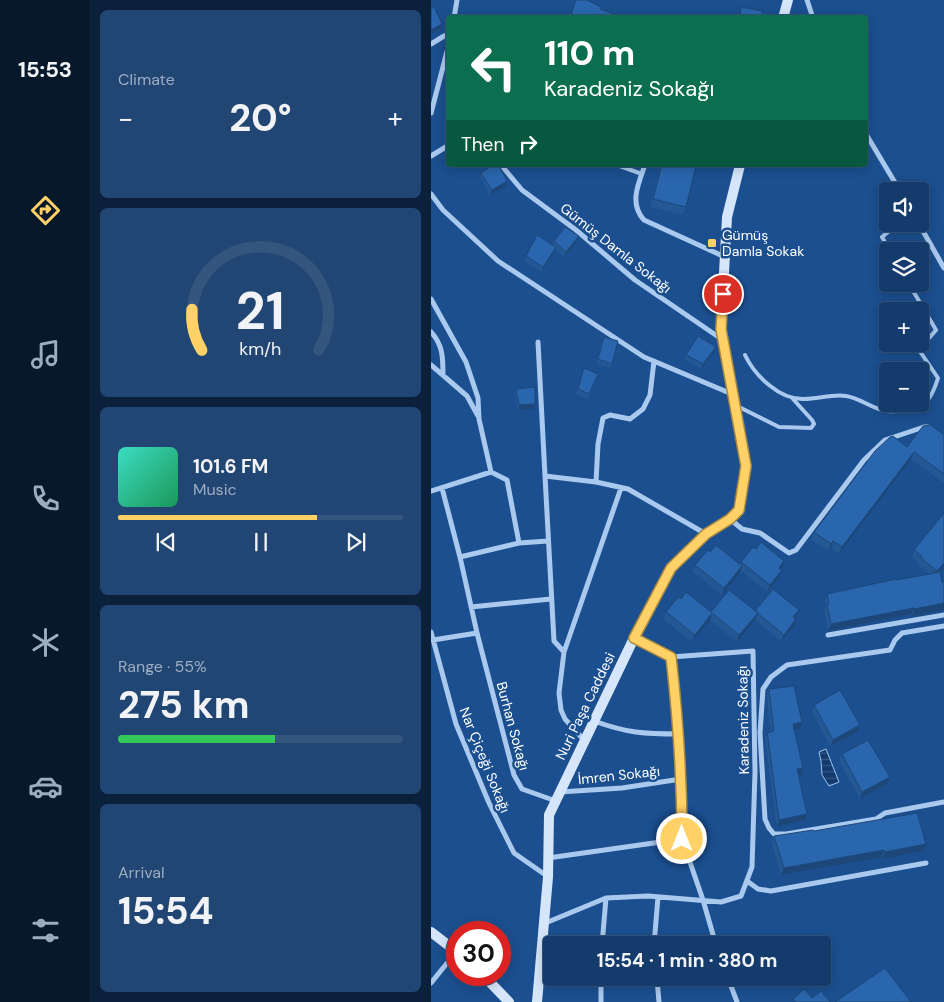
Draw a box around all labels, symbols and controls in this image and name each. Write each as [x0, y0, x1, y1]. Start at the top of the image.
text: 110 m [544, 30, 635, 76]
icon: left [461, 35, 526, 100]
text: 15:53 [18, 55, 72, 84]
text: Climate [118, 69, 175, 90]
text: Karadeniz Sokağı [544, 74, 715, 103]
text: 20° [229, 93, 292, 143]
text: − [118, 100, 133, 137]
text: + [388, 100, 403, 137]
icon: right [514, 130, 542, 158]
text: Then [461, 132, 504, 157]
map controls [879, 182, 929, 412]
button: sound [879, 182, 929, 232]
icon: directions [28, 193, 63, 228]
street label: Gümüş Damla Sokağı [557, 199, 675, 297]
place label: Gümüş Damla Sokak [722, 226, 804, 260]
marker: Gümüş Damla Sokak [706, 237, 718, 249]
button: layers [879, 242, 929, 292]
pin [702, 273, 744, 315]
text: 21 [236, 277, 285, 345]
icon: arrive [709, 280, 737, 308]
button: + [879, 302, 929, 352]
icon: music [28, 337, 63, 372]
text: km/h [239, 337, 282, 361]
button: − [879, 362, 929, 412]
text: 101.6 FM [193, 454, 268, 479]
text: Music [193, 479, 237, 500]
icon: phone [28, 481, 63, 516]
icon: previous [152, 528, 180, 556]
icon: pause [247, 528, 275, 556]
icon: next [342, 528, 370, 556]
icon: climate [28, 625, 63, 660]
street label: Nuri Paşa Caddesi [551, 649, 619, 763]
text: Range · 55% [118, 656, 207, 677]
street label: Karadeniz Sokağı [733, 666, 753, 774]
text: 275 km [118, 680, 249, 730]
street label: Burhan Sokağı [493, 680, 533, 772]
street label: Nar Çiçeği Sokağı [456, 705, 514, 815]
street label: İmren Sokağı [577, 762, 661, 788]
icon: car [28, 769, 63, 804]
position arrow [655, 812, 707, 864]
text: Arrival [118, 862, 165, 883]
text: 15:54 [118, 886, 213, 936]
icon: filters [28, 913, 63, 948]
speed limit sign: 30 [446, 921, 511, 986]
text: 15:54 · 1 min · 380 m [597, 948, 777, 973]

